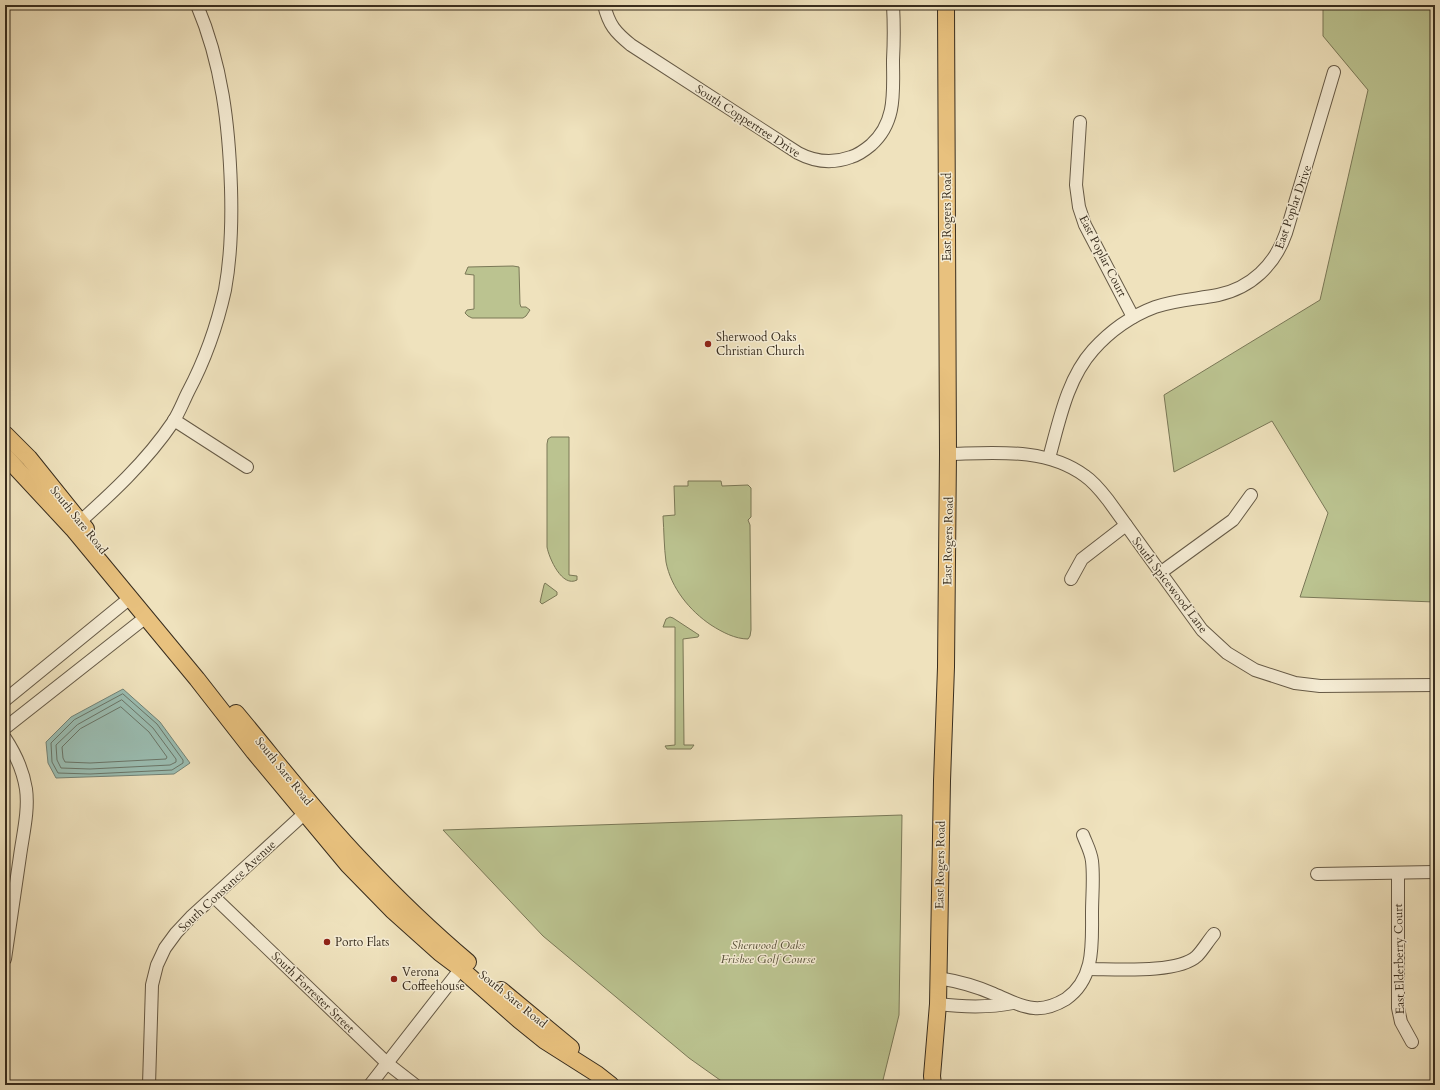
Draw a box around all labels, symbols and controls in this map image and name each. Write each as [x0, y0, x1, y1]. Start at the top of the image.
street label: South Coppertree Drive [692, 81, 804, 161]
street label: East Poplar Drive [1271, 163, 1315, 251]
street label: East Rogers Road [939, 172, 955, 261]
street label: East Poplar Court [1075, 212, 1131, 300]
place label: Sherwood Oaks Christian Church [716, 329, 805, 359]
marker: Sherwood Oaks Christian Church [703, 339, 713, 349]
street label: South Sare Road [47, 483, 112, 558]
street label: East Rogers Road [939, 496, 957, 585]
street label: South Spicewood Lane [1129, 534, 1211, 636]
street label: South Sare Road [252, 734, 317, 809]
street label: East Rogers Road [931, 820, 949, 909]
street label: South Constance Avenue [175, 836, 279, 936]
street label: East Elderberry Court [1390, 903, 1408, 1015]
place label: Porto Flats [335, 934, 389, 950]
marker: Porto Flats [322, 937, 332, 947]
park label: Sherwood Oaks Frisbee Golf Course [721, 937, 816, 967]
street label: South Forrester Street [268, 948, 358, 1036]
place label: Verona Coffeehouse [402, 964, 465, 994]
street label: South Sare Road [476, 967, 551, 1032]
marker: Verona Coffeehouse [389, 974, 399, 984]

